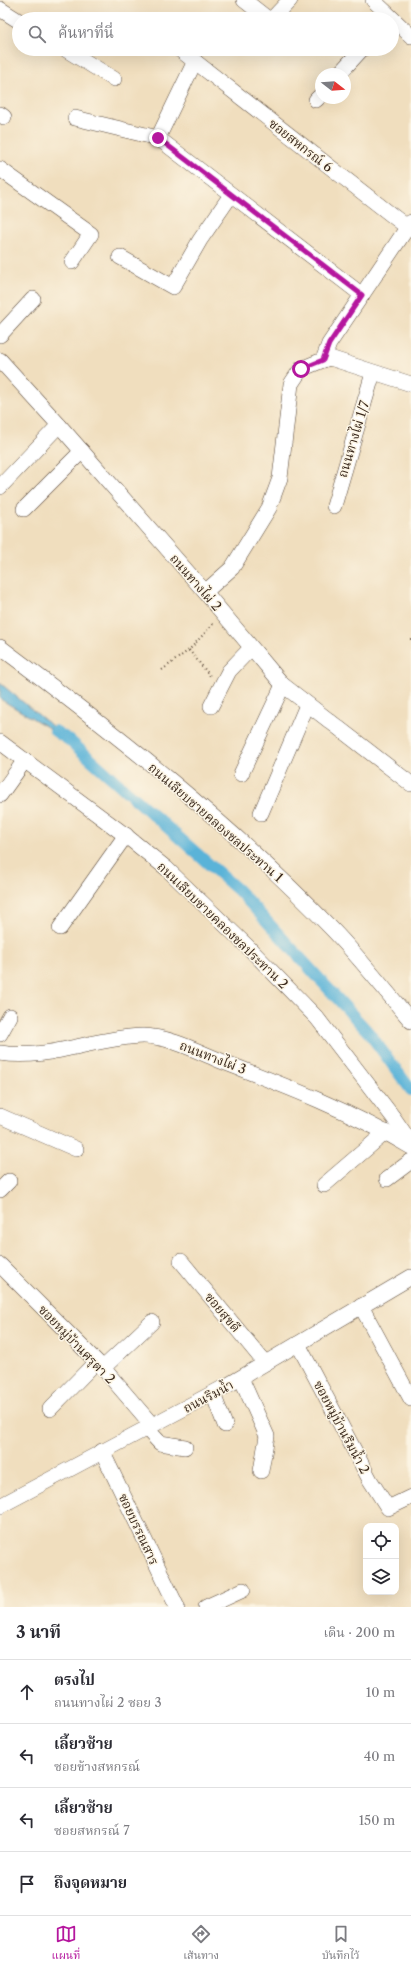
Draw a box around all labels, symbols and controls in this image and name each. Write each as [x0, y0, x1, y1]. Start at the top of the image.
search box [12, 12, 399, 56]
icon: search [26, 23, 48, 45]
text: ค้นหาที่นี่ [58, 23, 114, 42]
north arrow [315, 68, 351, 104]
street label: ซอยสหกรณ์ 6 [266, 115, 336, 175]
route end [149, 129, 167, 147]
route start [292, 360, 310, 378]
street label: ถนนทางไผ่ 1/7 [334, 398, 372, 479]
street label: ถนนทางไผ่ 2 [167, 550, 225, 614]
street label: ถนนเลียบชายคลองชลประทาน 1 [145, 759, 287, 885]
street label: ถนนเลียบชายคลองชลประทาน 2 [154, 858, 292, 992]
street label: ถนนทางไผ่ 3 [177, 1037, 249, 1077]
street label: ซอยสุขดี [201, 1289, 244, 1336]
street label: ซอยหมู่บ้านศรุตา 2 [35, 1301, 119, 1387]
street label: ถนนริมน้ำ [180, 1375, 236, 1416]
street label: ซอยหมู่บ้านริมน้ำ 2 [310, 1377, 374, 1477]
street label: ซอยบรรณสาร [115, 1491, 163, 1567]
map controls [363, 1523, 399, 1595]
button: locate [363, 1523, 399, 1559]
button: layers [363, 1559, 399, 1595]
text: 3 นาที [16, 1622, 61, 1642]
text: เดิน · 200 m [324, 1624, 395, 1640]
text: ตรงไป [54, 1670, 95, 1689]
icon: ahead [16, 1681, 38, 1703]
text: 10 m [366, 1684, 395, 1700]
text: ถนนทางไผ่ 2 ซอย 3 [54, 1694, 162, 1710]
text: เลี้ยวซ้าย [54, 1734, 113, 1753]
icon: left [16, 1745, 38, 1767]
text: 40 m [364, 1748, 395, 1764]
text: ซอยข้างสหกรณ์ [54, 1758, 140, 1774]
text: เลี้ยวซ้าย [54, 1798, 113, 1817]
icon: left [16, 1809, 38, 1831]
text: 150 m [359, 1812, 395, 1828]
text: ซอยสหกรณ์ 7 [54, 1822, 130, 1838]
icon: arrive [16, 1873, 38, 1895]
text: ถึงจุดหมาย [54, 1873, 127, 1892]
tab: แผนที่ [51, 1923, 80, 1965]
tab: เส้นทาง [183, 1923, 219, 1965]
tab: บันทึกไว้ [322, 1923, 360, 1965]

